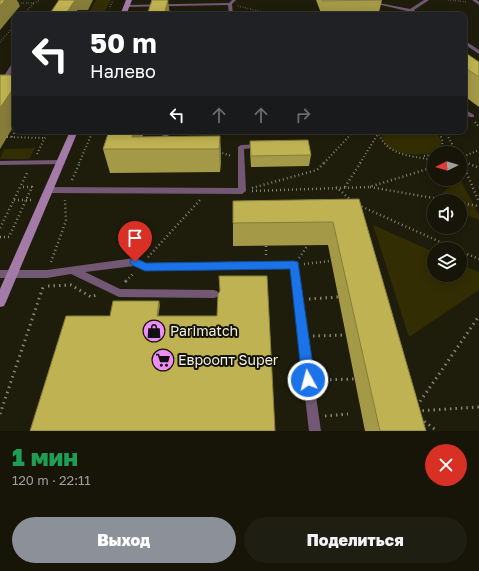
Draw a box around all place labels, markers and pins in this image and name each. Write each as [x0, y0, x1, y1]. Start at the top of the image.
pin [118, 221, 152, 262]
shop icon: Parimatch [141, 318, 167, 344]
place label: Parimatch [170, 322, 238, 339]
supermarket icon: Евроопт Super [150, 347, 176, 373]
place label: Евроопт Super [178, 351, 279, 368]

